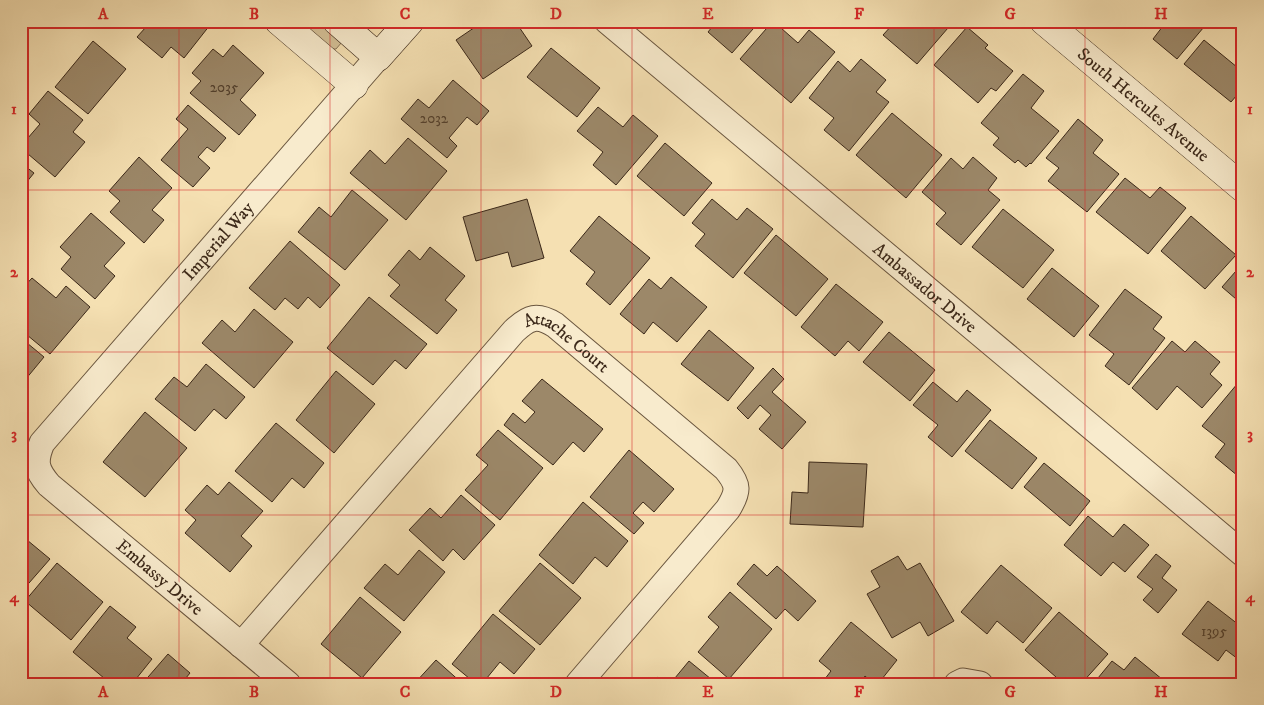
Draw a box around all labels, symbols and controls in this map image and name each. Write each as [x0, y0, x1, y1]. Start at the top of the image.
text: A [97, 4, 109, 24]
text: B [249, 4, 259, 24]
text: C [400, 4, 410, 24]
text: D [550, 4, 562, 24]
text: E [702, 4, 714, 24]
text: F [854, 4, 864, 24]
text: G [1004, 4, 1016, 24]
text: H [1154, 4, 1168, 24]
street label: South Hercules Avenue [1072, 44, 1214, 167]
house number: 2035 [210, 78, 239, 97]
text: 1 [11, 99, 17, 119]
text: 1 [1247, 99, 1253, 119]
house number: 2032 [420, 109, 449, 128]
street label: Imperial Way [178, 197, 259, 285]
street label: Ambassador Drive [868, 238, 981, 338]
text: 2 [10, 262, 19, 282]
text: 2 [1246, 262, 1255, 282]
street label: Attache Court [520, 308, 614, 378]
text: 3 [11, 424, 17, 444]
text: 3 [1247, 424, 1253, 444]
street label: Embassy Drive [111, 535, 207, 621]
text: 4 [8, 587, 19, 607]
text: 4 [1244, 587, 1255, 607]
house number: 1395 [1201, 622, 1228, 641]
text: A [97, 682, 109, 702]
text: B [249, 682, 259, 702]
text: C [400, 682, 410, 702]
text: D [550, 682, 562, 702]
text: E [702, 682, 714, 702]
text: F [854, 682, 864, 702]
text: G [1004, 682, 1016, 702]
text: H [1154, 682, 1168, 702]

